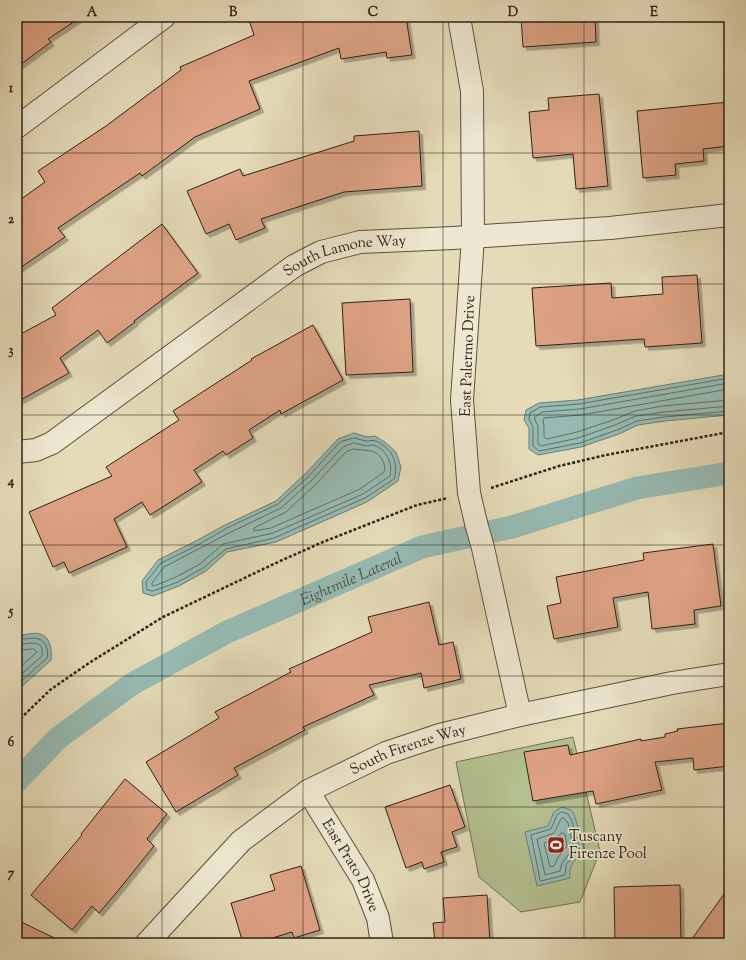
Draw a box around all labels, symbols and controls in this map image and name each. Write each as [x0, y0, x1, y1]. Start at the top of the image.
text: A [87, 4, 98, 22]
text: B [229, 4, 238, 22]
text: C [368, 4, 378, 22]
text: D [508, 4, 518, 22]
text: E [650, 4, 658, 22]
text: 1 [9, 80, 14, 98]
text: 2 [8, 211, 15, 229]
street label: South Lamone Way [279, 231, 407, 283]
street label: East Palermo Drive [456, 295, 481, 417]
text: 3 [8, 342, 14, 360]
text: 4 [7, 473, 15, 491]
water label: Eightmile Lateral [297, 548, 406, 613]
text: 5 [8, 603, 14, 621]
street label: South Firenze Way [347, 720, 469, 781]
text: 6 [8, 734, 15, 752]
street label: East Prato Drive [316, 815, 384, 915]
place label: Tuscany Firenze Pool [569, 827, 647, 865]
sports icon: Tuscany Firenze Pool [546, 835, 566, 855]
text: 7 [8, 865, 15, 883]

